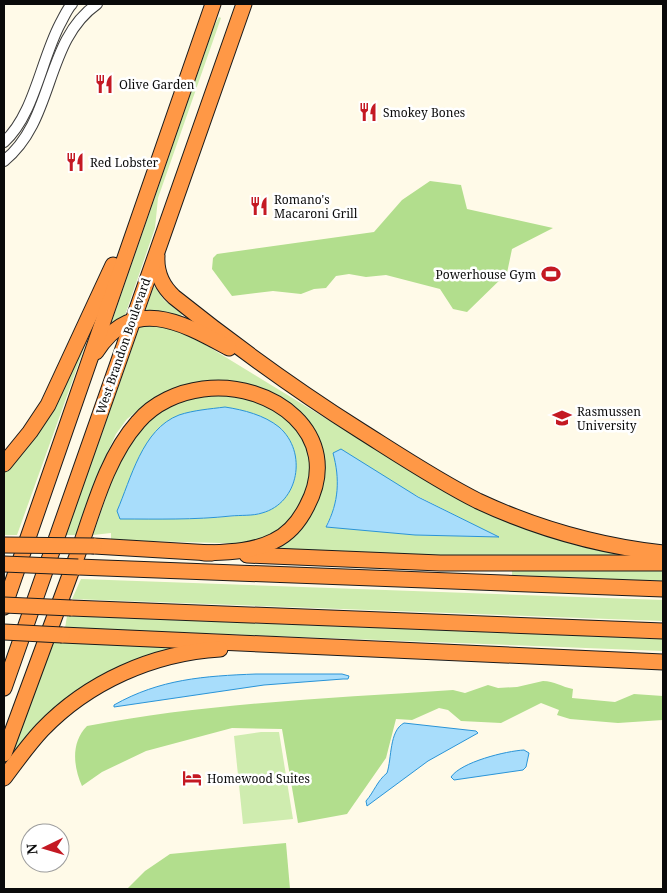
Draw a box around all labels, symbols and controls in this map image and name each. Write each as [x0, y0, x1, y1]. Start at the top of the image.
restaurant icon: Olive Garden [93, 73, 115, 95]
place label: Olive Garden [119, 76, 195, 93]
restaurant icon: Smokey Bones [357, 101, 379, 123]
place label: Smokey Bones [383, 104, 465, 121]
restaurant icon: Red Lobster [64, 151, 86, 173]
place label: Red Lobster [90, 154, 159, 171]
place label: Romano's Macaroni Grill [274, 191, 358, 222]
restaurant icon: Romano's Macaroni Grill [248, 195, 270, 217]
sports icon: Powerhouse Gym [540, 263, 562, 285]
place label: Powerhouse Gym [436, 266, 536, 283]
street label: West Brandon Boulevard [92, 275, 155, 416]
place label: Rasmussen University [577, 403, 641, 434]
school or university icon: Rasmussen University [551, 407, 573, 429]
hotel icon: Homewood Suites [181, 767, 203, 789]
place label: Homewood Suites [207, 770, 310, 787]
north arrow [20, 823, 70, 873]
text: N [22, 843, 41, 856]

